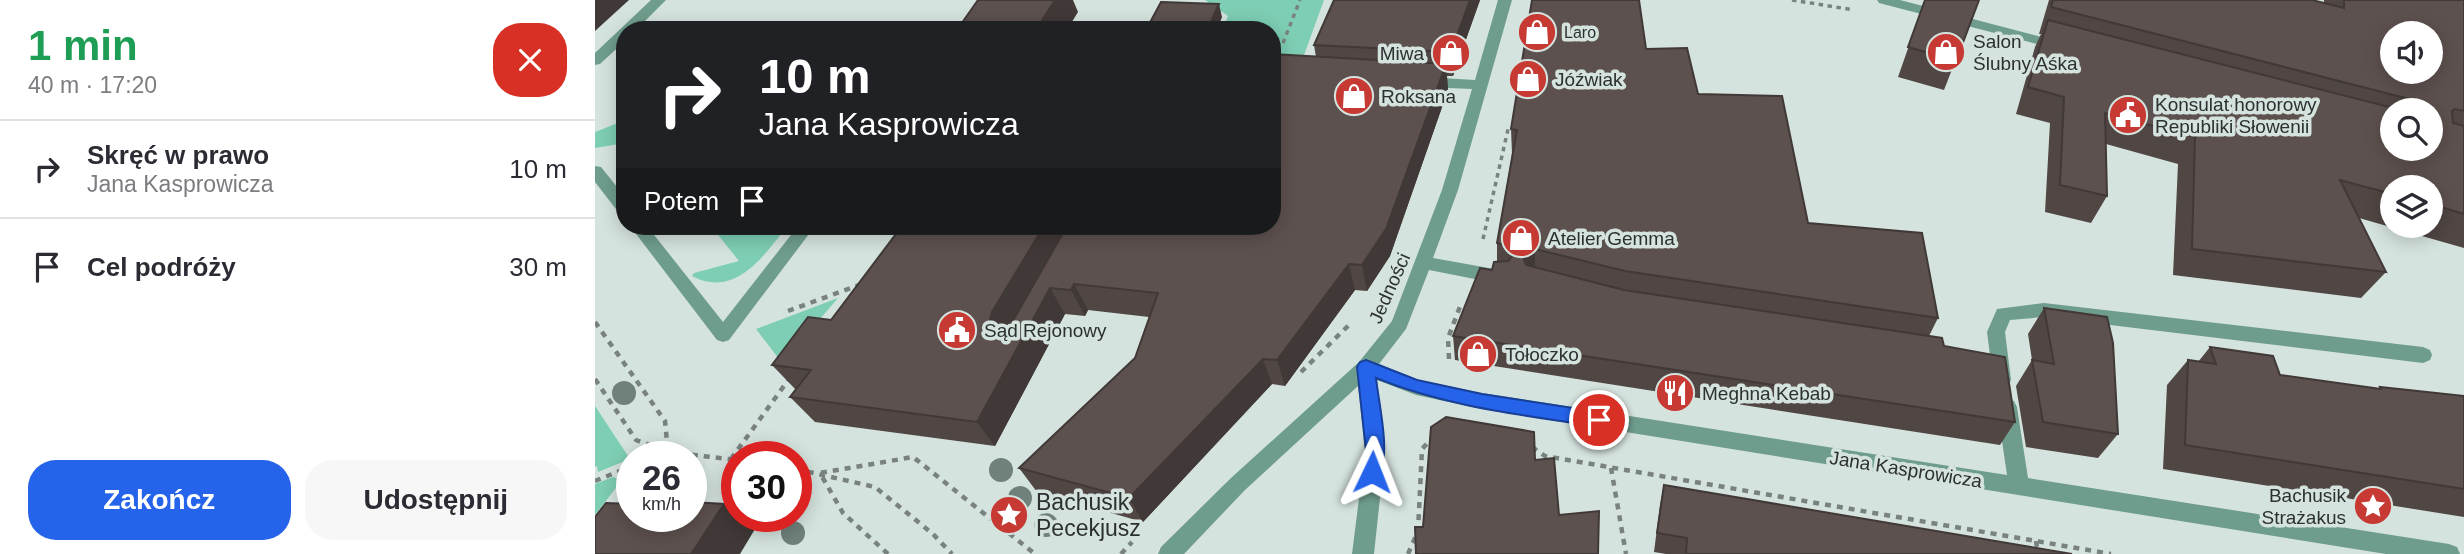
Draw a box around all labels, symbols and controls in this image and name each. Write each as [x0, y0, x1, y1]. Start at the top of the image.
shop icon: Laro [1516, 11, 1558, 53]
map controls [2380, 21, 2443, 238]
button: sound [2380, 21, 2443, 84]
text: 1 min [28, 22, 138, 69]
button: close [493, 23, 567, 97]
place label: Laro [1564, 24, 1596, 41]
shop icon: Salon Ślubny Aśka [1925, 31, 1967, 73]
place label: Salon Ślubny Aśka [1973, 31, 2078, 74]
shop icon: Miwa [1430, 32, 1472, 74]
place label: Miwa [1380, 43, 1424, 64]
icon: right [644, 49, 735, 140]
text: 10 m [759, 49, 871, 103]
shop icon: Jóźwiak [1507, 58, 1549, 100]
place label: Jóźwiak [1555, 69, 1623, 90]
text: 40 m · 17:20 [28, 72, 157, 98]
shop icon: Roksana [1333, 75, 1375, 117]
place label: Roksana [1381, 86, 1456, 107]
public building icon: Konsulat honorowy Republiki Słowenii [2107, 94, 2149, 136]
place label: Konsulat honorowy Republiki Słowenii [2155, 94, 2317, 137]
button: search [2380, 98, 2443, 161]
text: Jana Kasprowicza [759, 106, 1019, 142]
text: Skręć w prawo [87, 140, 269, 170]
icon: right [28, 150, 66, 188]
text: 10 m [509, 154, 567, 184]
text: Jana Kasprowicza [87, 171, 274, 197]
button: layers [2380, 175, 2443, 238]
icon: arrive [733, 182, 771, 220]
text: Potem [644, 186, 719, 216]
shop icon: Atelier Gemma [1500, 217, 1542, 259]
place label: Atelier Gemma [1548, 228, 1675, 249]
icon: arrive [28, 248, 66, 286]
street label: Jedności [1365, 250, 1414, 327]
text: Cel podróży [87, 252, 236, 282]
text: 30 m [509, 252, 567, 282]
public building icon: Sąd Rejonowy [936, 309, 978, 351]
place label: Sąd Rejonowy [984, 320, 1107, 341]
shop icon: Tołoczko [1457, 333, 1499, 375]
place label: Tołoczko [1505, 344, 1579, 365]
restaurant icon: Meghna Kebab [1654, 372, 1696, 414]
place label: Meghna Kebab [1702, 383, 1831, 404]
pin [1569, 390, 1629, 450]
icon: arrive [1580, 401, 1618, 439]
position arrow [1335, 435, 1409, 509]
speed limit sign: 30 [721, 441, 812, 532]
street label: Jana Kasprowicza [1828, 447, 1984, 492]
text: 26 [642, 458, 681, 497]
button: Zakończ [28, 460, 291, 540]
button: Udostępnij [305, 460, 567, 540]
place label: Bachusik Strażakus [2262, 485, 2346, 528]
place icon: Bachusik Strażakus [2352, 485, 2394, 527]
place label: Bachusik Pecekjusz [1036, 489, 1141, 541]
text: km/h [642, 494, 681, 514]
place icon: Bachusik Pecekjusz [988, 494, 1030, 536]

